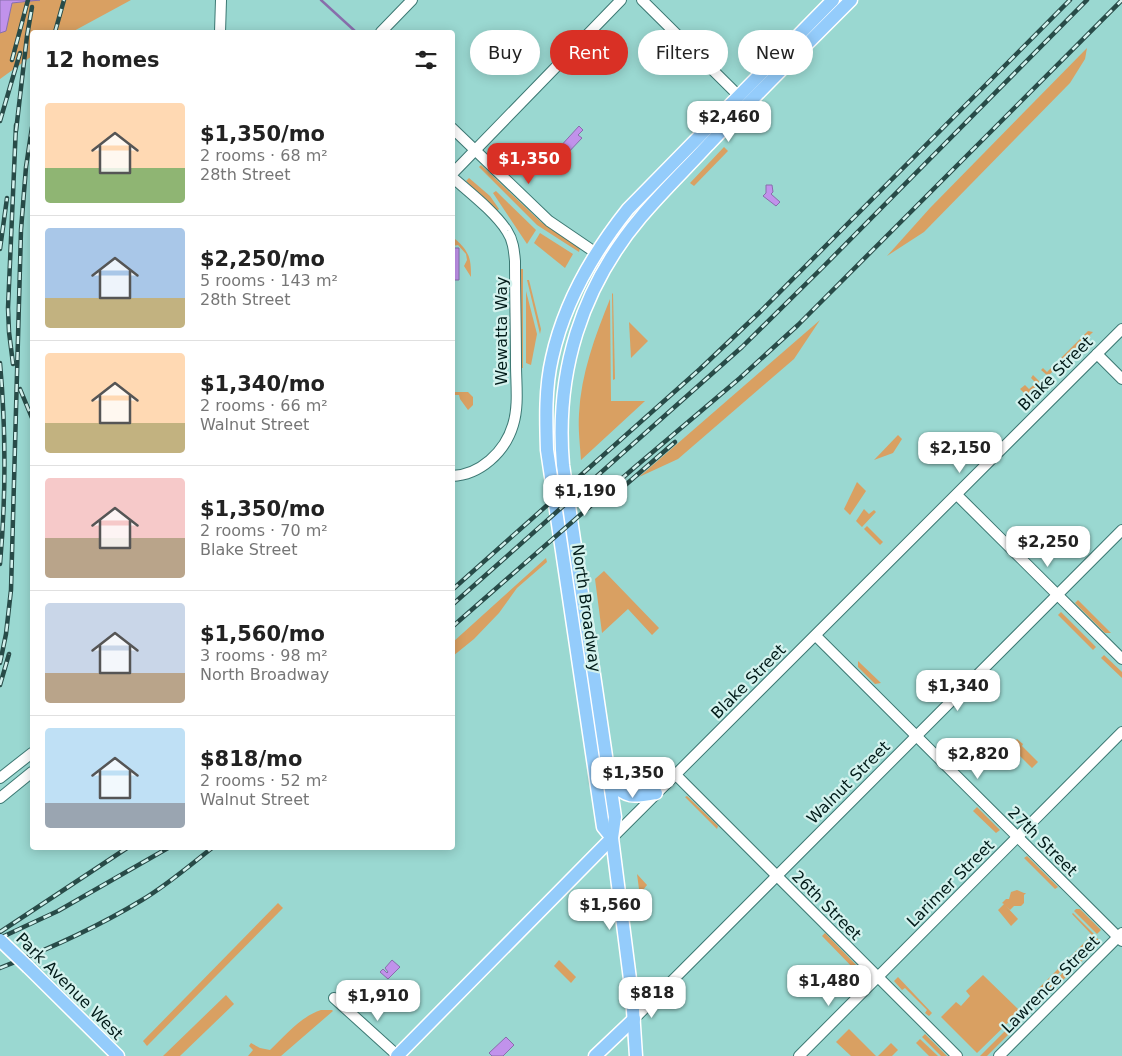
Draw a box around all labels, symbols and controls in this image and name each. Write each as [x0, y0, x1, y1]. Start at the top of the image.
chip: Buy [470, 30, 540, 75]
chip: Rent [550, 30, 628, 75]
chip: Filters [638, 30, 728, 75]
chip: New [738, 30, 813, 75]
icon: filters [412, 46, 440, 74]
text: 12 homes [45, 48, 160, 72]
pin: $2,460 [688, 100, 770, 143]
text: $2,460 [698, 107, 760, 126]
text: $1,350/mo [200, 122, 325, 146]
icon: home [85, 123, 145, 183]
pin: $1,350 [488, 142, 570, 185]
text: 2 rooms · 68 m² [200, 146, 328, 165]
text: $1,350 [498, 149, 560, 168]
text: 28th Street [200, 165, 290, 184]
text: $2,250/mo [200, 247, 325, 271]
icon: home [85, 248, 145, 308]
text: 5 rooms · 143 m² [200, 271, 338, 290]
street label: Wewatta Way [492, 276, 511, 386]
text: 28th Street [200, 290, 290, 309]
street label: Blake Street [1014, 332, 1097, 415]
text: $1,340/mo [200, 372, 325, 396]
icon: home [85, 373, 145, 433]
text: 2 rooms · 66 m² [200, 396, 328, 415]
text: Walnut Street [200, 415, 309, 434]
pin: $2,150 [919, 432, 1001, 474]
text: $2,150 [929, 438, 991, 457]
pin: $1,190 [544, 474, 626, 517]
text: $1,190 [554, 481, 616, 500]
text: $1,350/mo [200, 497, 325, 521]
icon: home [85, 498, 145, 558]
text: 2 rooms · 70 m² [200, 521, 328, 540]
pin: $2,250 [1007, 526, 1089, 568]
text: $2,250 [1017, 532, 1079, 551]
text: Blake Street [200, 540, 297, 559]
street label: North Broadway [568, 543, 605, 673]
text: $1,560/mo [200, 622, 325, 646]
icon: home [85, 623, 145, 683]
street label: Blake Street [707, 640, 790, 723]
text: 3 rooms · 98 m² [200, 646, 328, 665]
text: North Broadway [200, 665, 329, 684]
pin: $1,340 [917, 670, 999, 712]
text: $1,340 [927, 676, 989, 695]
street label: Walnut Street [803, 737, 894, 828]
pin: $2,820 [937, 738, 1019, 780]
text: $2,820 [947, 744, 1009, 763]
text: $818/mo [200, 747, 302, 771]
icon: home [85, 748, 145, 808]
pin: $1,350 [592, 756, 674, 799]
text: $1,350 [602, 763, 664, 782]
text: 2 rooms · 52 m² [200, 771, 328, 790]
text: Walnut Street [200, 790, 309, 809]
street label: 27th Street [1004, 803, 1081, 880]
street label: Larimer Street [903, 836, 998, 931]
street label: 26th Street [788, 867, 865, 944]
pin: $1,560 [569, 888, 651, 931]
text: $1,560 [579, 895, 641, 914]
street label: Park Avenue West [12, 929, 127, 1044]
street label: Lawrence Street [998, 932, 1103, 1037]
pin: $1,480 [788, 964, 870, 1007]
text: $1,480 [798, 971, 860, 990]
pin: $818 [622, 976, 682, 1019]
pin: $1,910 [337, 980, 419, 1022]
text: $818 [630, 983, 674, 1002]
text: $1,910 [347, 986, 409, 1005]

